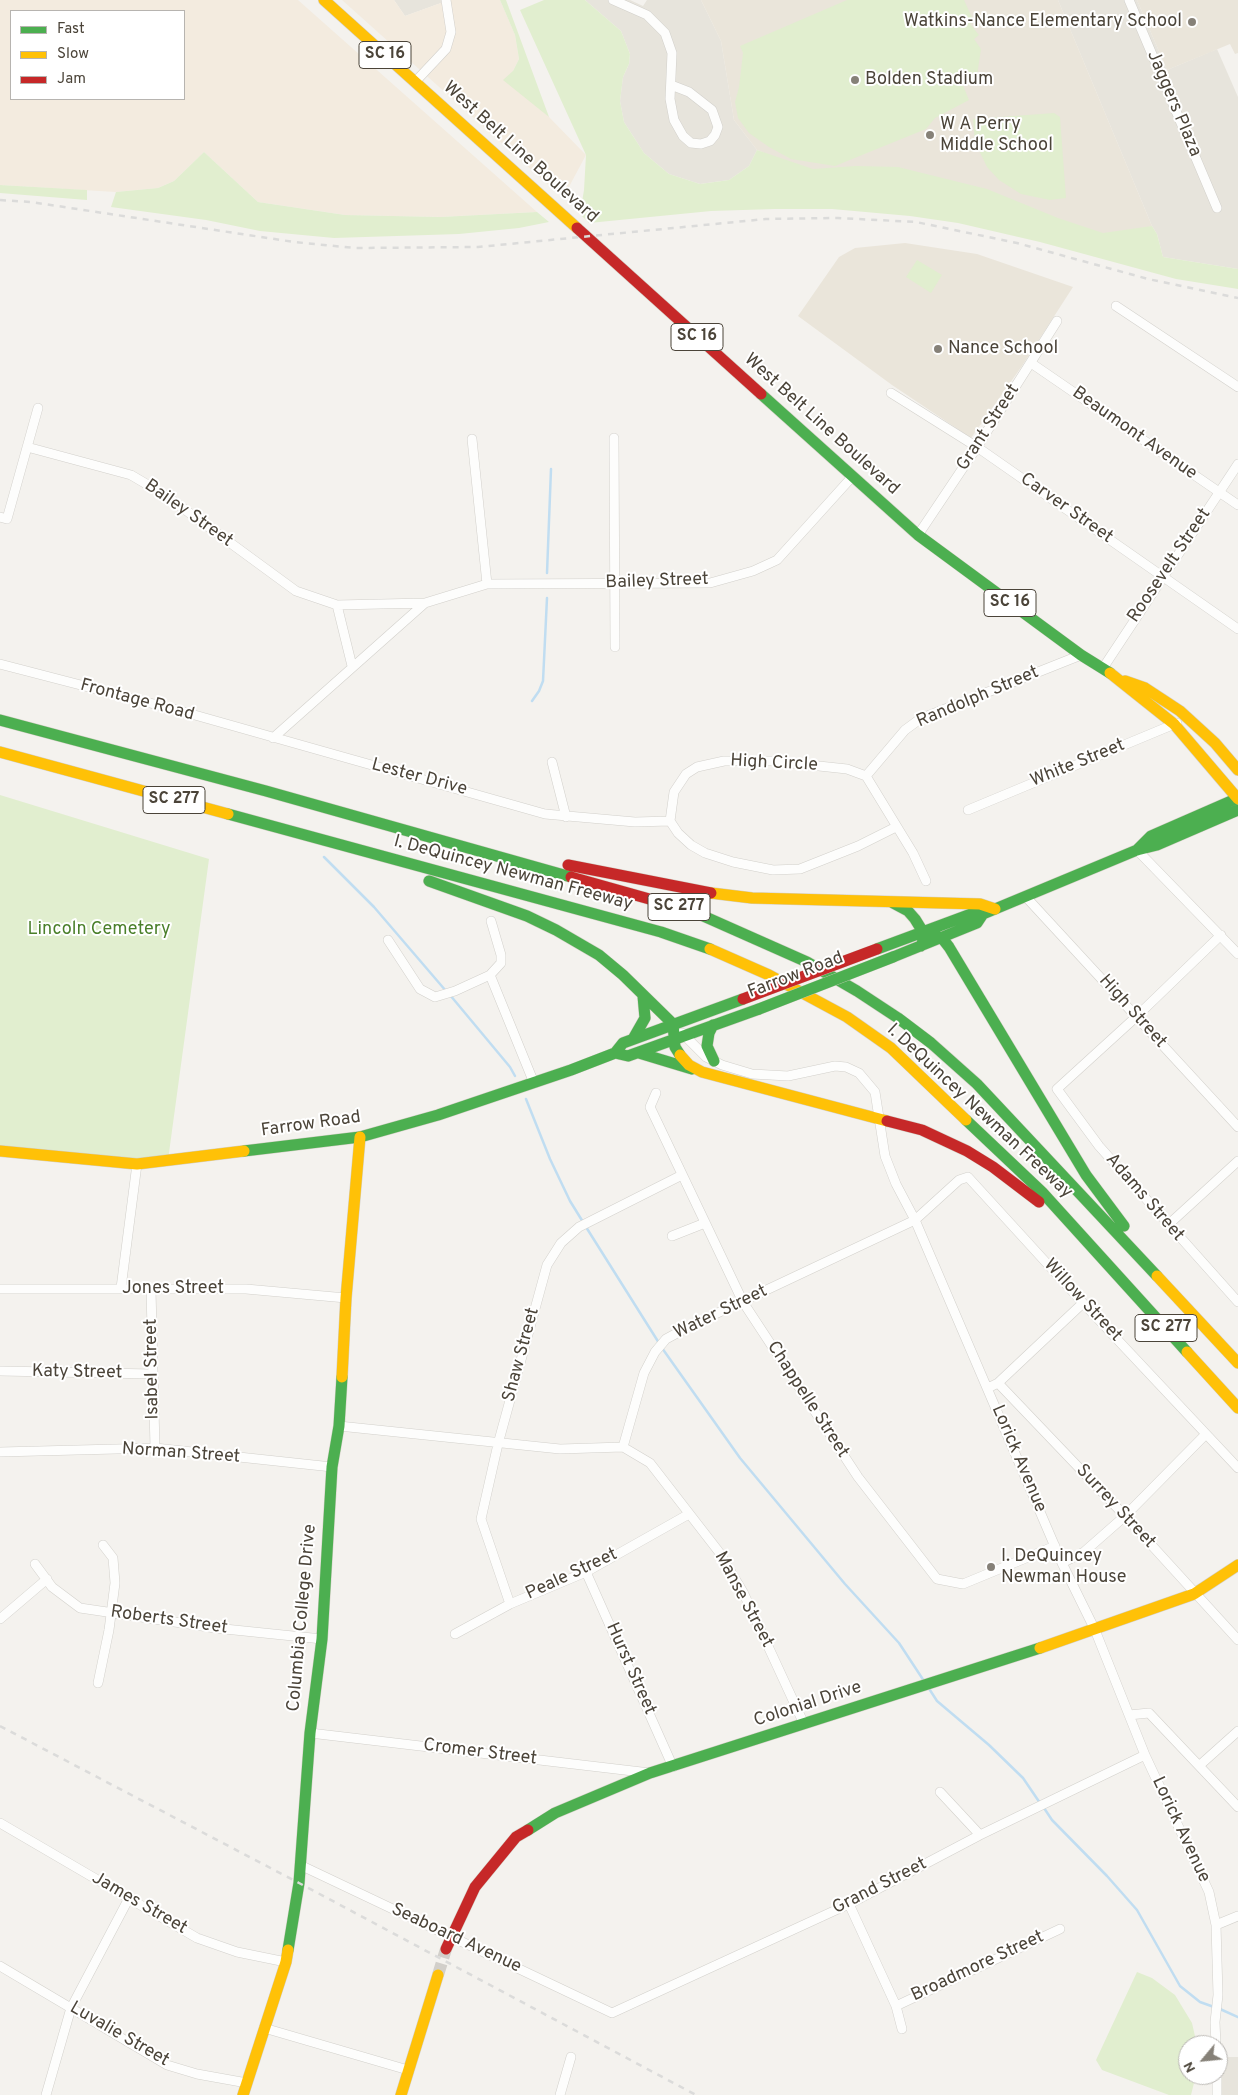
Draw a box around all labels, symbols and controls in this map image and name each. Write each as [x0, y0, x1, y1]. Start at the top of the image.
legend [10, 10, 185, 100]
place label: Watkins-Nance Elementary School [904, 11, 1182, 33]
marker: Watkins-Nance Elementary School [1186, 16, 1198, 28]
text: Fast [57, 20, 85, 39]
road number: SC 16 [359, 42, 411, 68]
text: Slow [57, 45, 89, 64]
street label: Jaggers Plaza [1141, 48, 1205, 160]
place label: Bolden Stadium [865, 69, 993, 91]
text: Jam [57, 70, 86, 89]
marker: Bolden Stadium [849, 74, 861, 86]
street label: West Belt Line Boulevard [438, 78, 602, 228]
place label: W A Perry Middle School [940, 114, 1053, 156]
marker: W A Perry Middle School [924, 129, 936, 141]
road number: SC 16 [671, 324, 723, 351]
place label: Nance School [948, 338, 1058, 360]
marker: Nance School [932, 343, 944, 355]
street label: West Belt Line Boulevard [739, 350, 903, 500]
street label: Grant Street [953, 381, 1025, 475]
street label: Beaumont Avenue [1067, 383, 1201, 485]
street label: Carver Street [1015, 469, 1117, 549]
street label: Bailey Street [139, 476, 237, 552]
street label: Roosevelt Street [1124, 505, 1216, 627]
street label: Bailey Street [605, 569, 709, 595]
road number: SC 16 [984, 590, 1036, 616]
street label: Randolph Street [914, 662, 1042, 734]
street label: Frontage Road [78, 675, 196, 727]
street label: White Street [1028, 735, 1128, 793]
street label: High Circle [730, 751, 818, 777]
street label: Lester Drive [369, 755, 469, 801]
road number: SC 277 [143, 786, 205, 814]
street label: I. DeQuincey Newman Freeway [391, 832, 635, 916]
road number: SC 277 [648, 894, 710, 920]
park label: Lincoln Cemetery [27, 919, 171, 941]
street label: Farrow Road [745, 948, 847, 1004]
street label: High Street [1093, 971, 1171, 1053]
street label: I. DeQuincey Newman Freeway [882, 1020, 1076, 1204]
street label: Farrow Road [260, 1107, 362, 1143]
street label: Adams Street [1100, 1150, 1188, 1246]
street label: Willow Street [1038, 1255, 1126, 1347]
street label: Jones Street [122, 1278, 224, 1300]
street label: Water Street [671, 1281, 771, 1345]
street label: Shaw Street [499, 1305, 545, 1405]
road number: SC 277 [1135, 1315, 1197, 1342]
street label: Isabel Street [141, 1318, 165, 1420]
street label: Chappelle Street [761, 1338, 853, 1462]
street label: Katy Street [32, 1361, 122, 1385]
street label: Lorick Avenue [986, 1402, 1050, 1516]
street label: Norman Street [121, 1439, 241, 1469]
street label: Surrey Street [1071, 1460, 1159, 1554]
street label: Columbia College Drive [284, 1523, 322, 1713]
street label: Peale Street [523, 1544, 621, 1606]
place label: I. DeQuincey Newman House [1001, 1546, 1126, 1588]
street label: Manse Street [709, 1548, 777, 1652]
marker: I. DeQuincey Newman House [985, 1561, 997, 1573]
street label: Roberts Street [109, 1602, 229, 1640]
street label: Hurst Street [600, 1620, 660, 1718]
street label: Colonial Drive [751, 1677, 865, 1733]
street label: Cromer Street [422, 1735, 538, 1771]
street label: Lorick Avenue [1146, 1774, 1214, 1886]
street label: Grand Street [829, 1854, 931, 1920]
street label: James Street [87, 1868, 191, 1940]
street label: Seaboard Avenue [388, 1899, 524, 1979]
street label: Broadmore Street [908, 1927, 1048, 2007]
street label: Luvalie Street [65, 1998, 173, 2072]
north arrow [1178, 2035, 1228, 2085]
text: N [1180, 2058, 1200, 2075]

